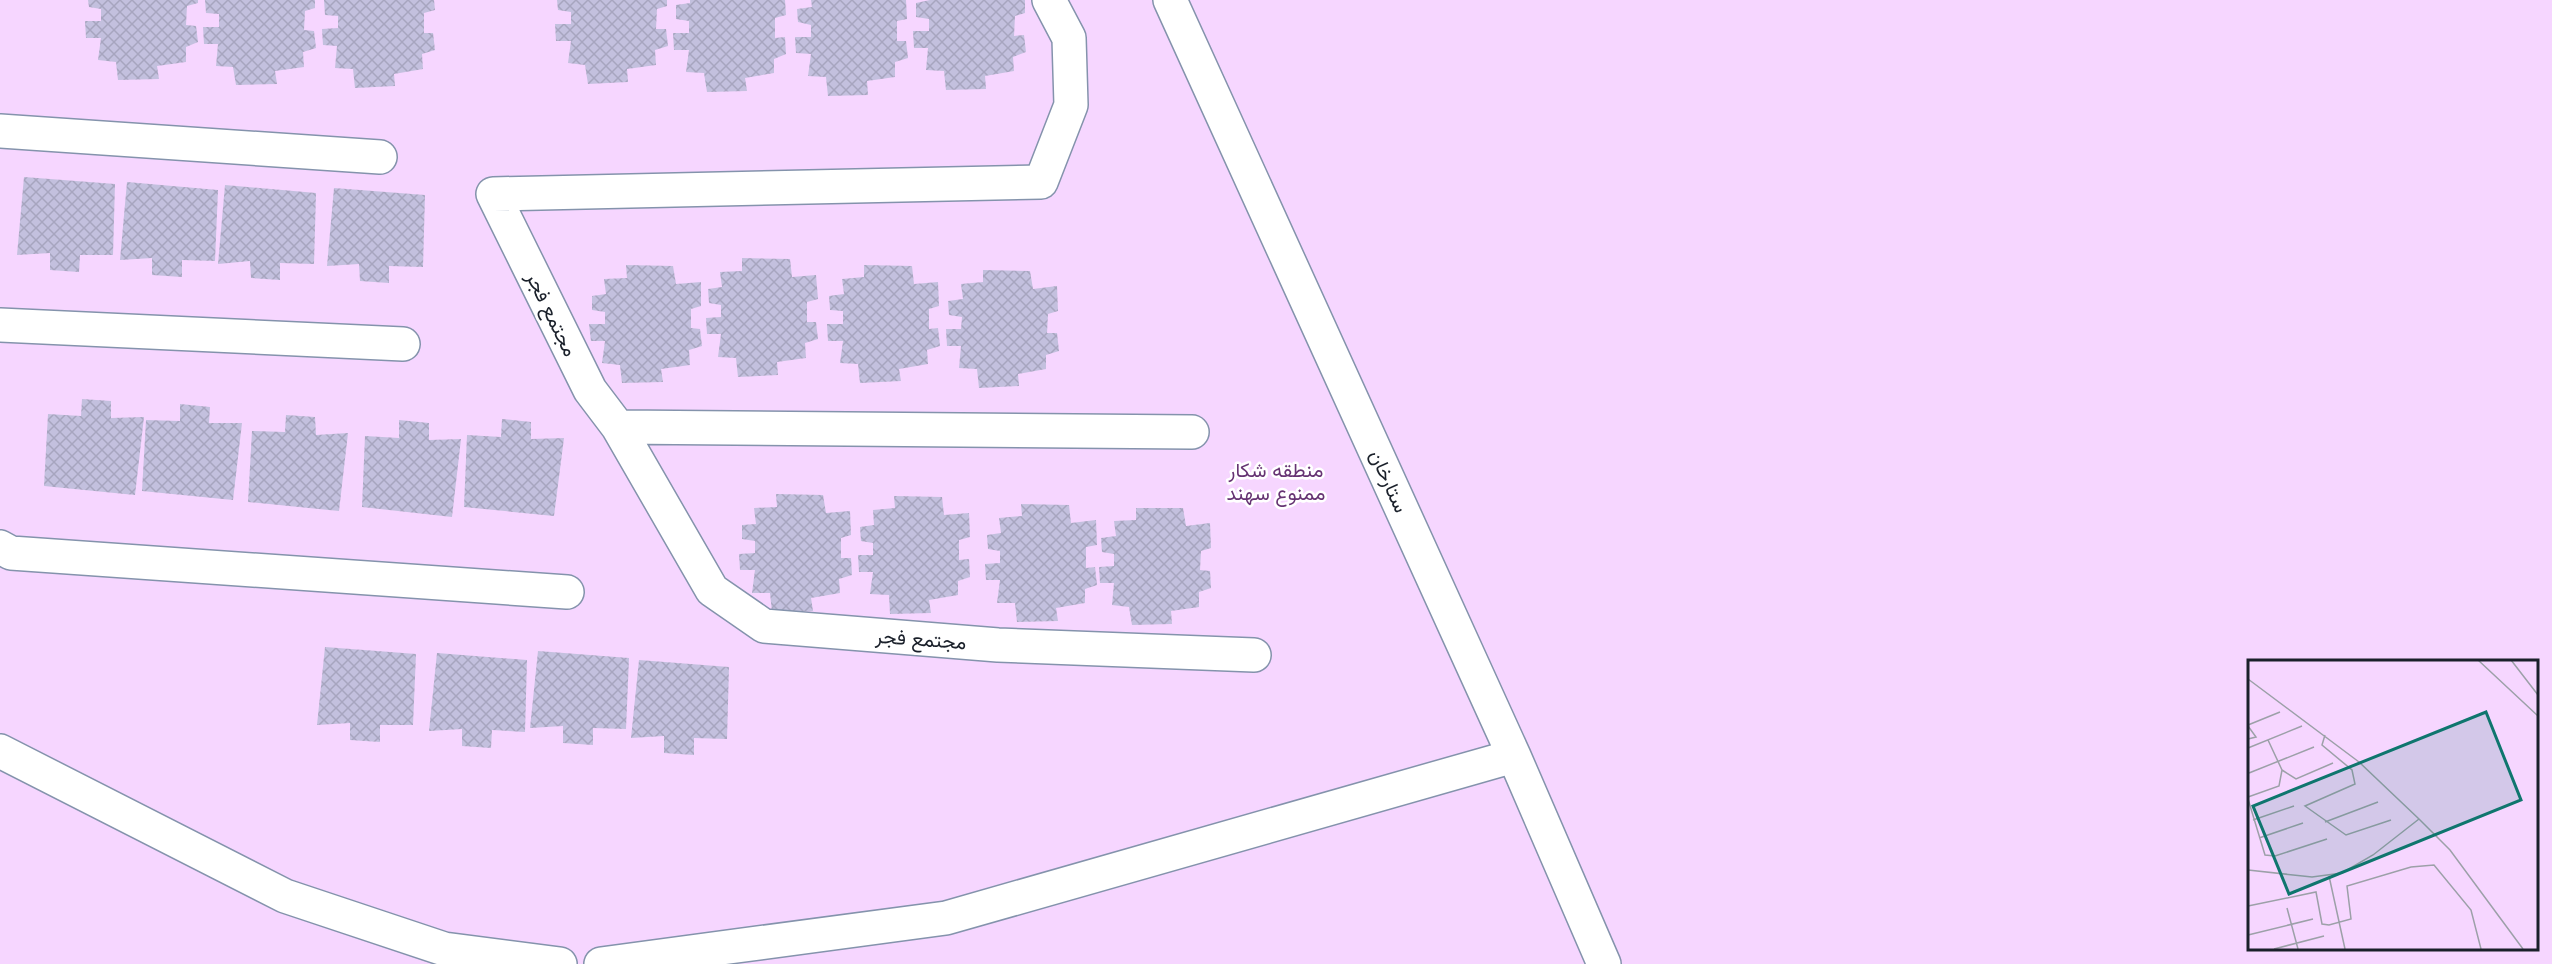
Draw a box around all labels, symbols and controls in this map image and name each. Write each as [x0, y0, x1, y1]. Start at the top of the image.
street label: مجتمع فجر [519, 267, 583, 361]
street label: ستارخان [1364, 446, 1413, 516]
park label: منطقه شکار ممنوع سهند [1227, 458, 1325, 507]
street label: مجتمع فجر [874, 624, 967, 656]
inset map [2248, 660, 2537, 949]

